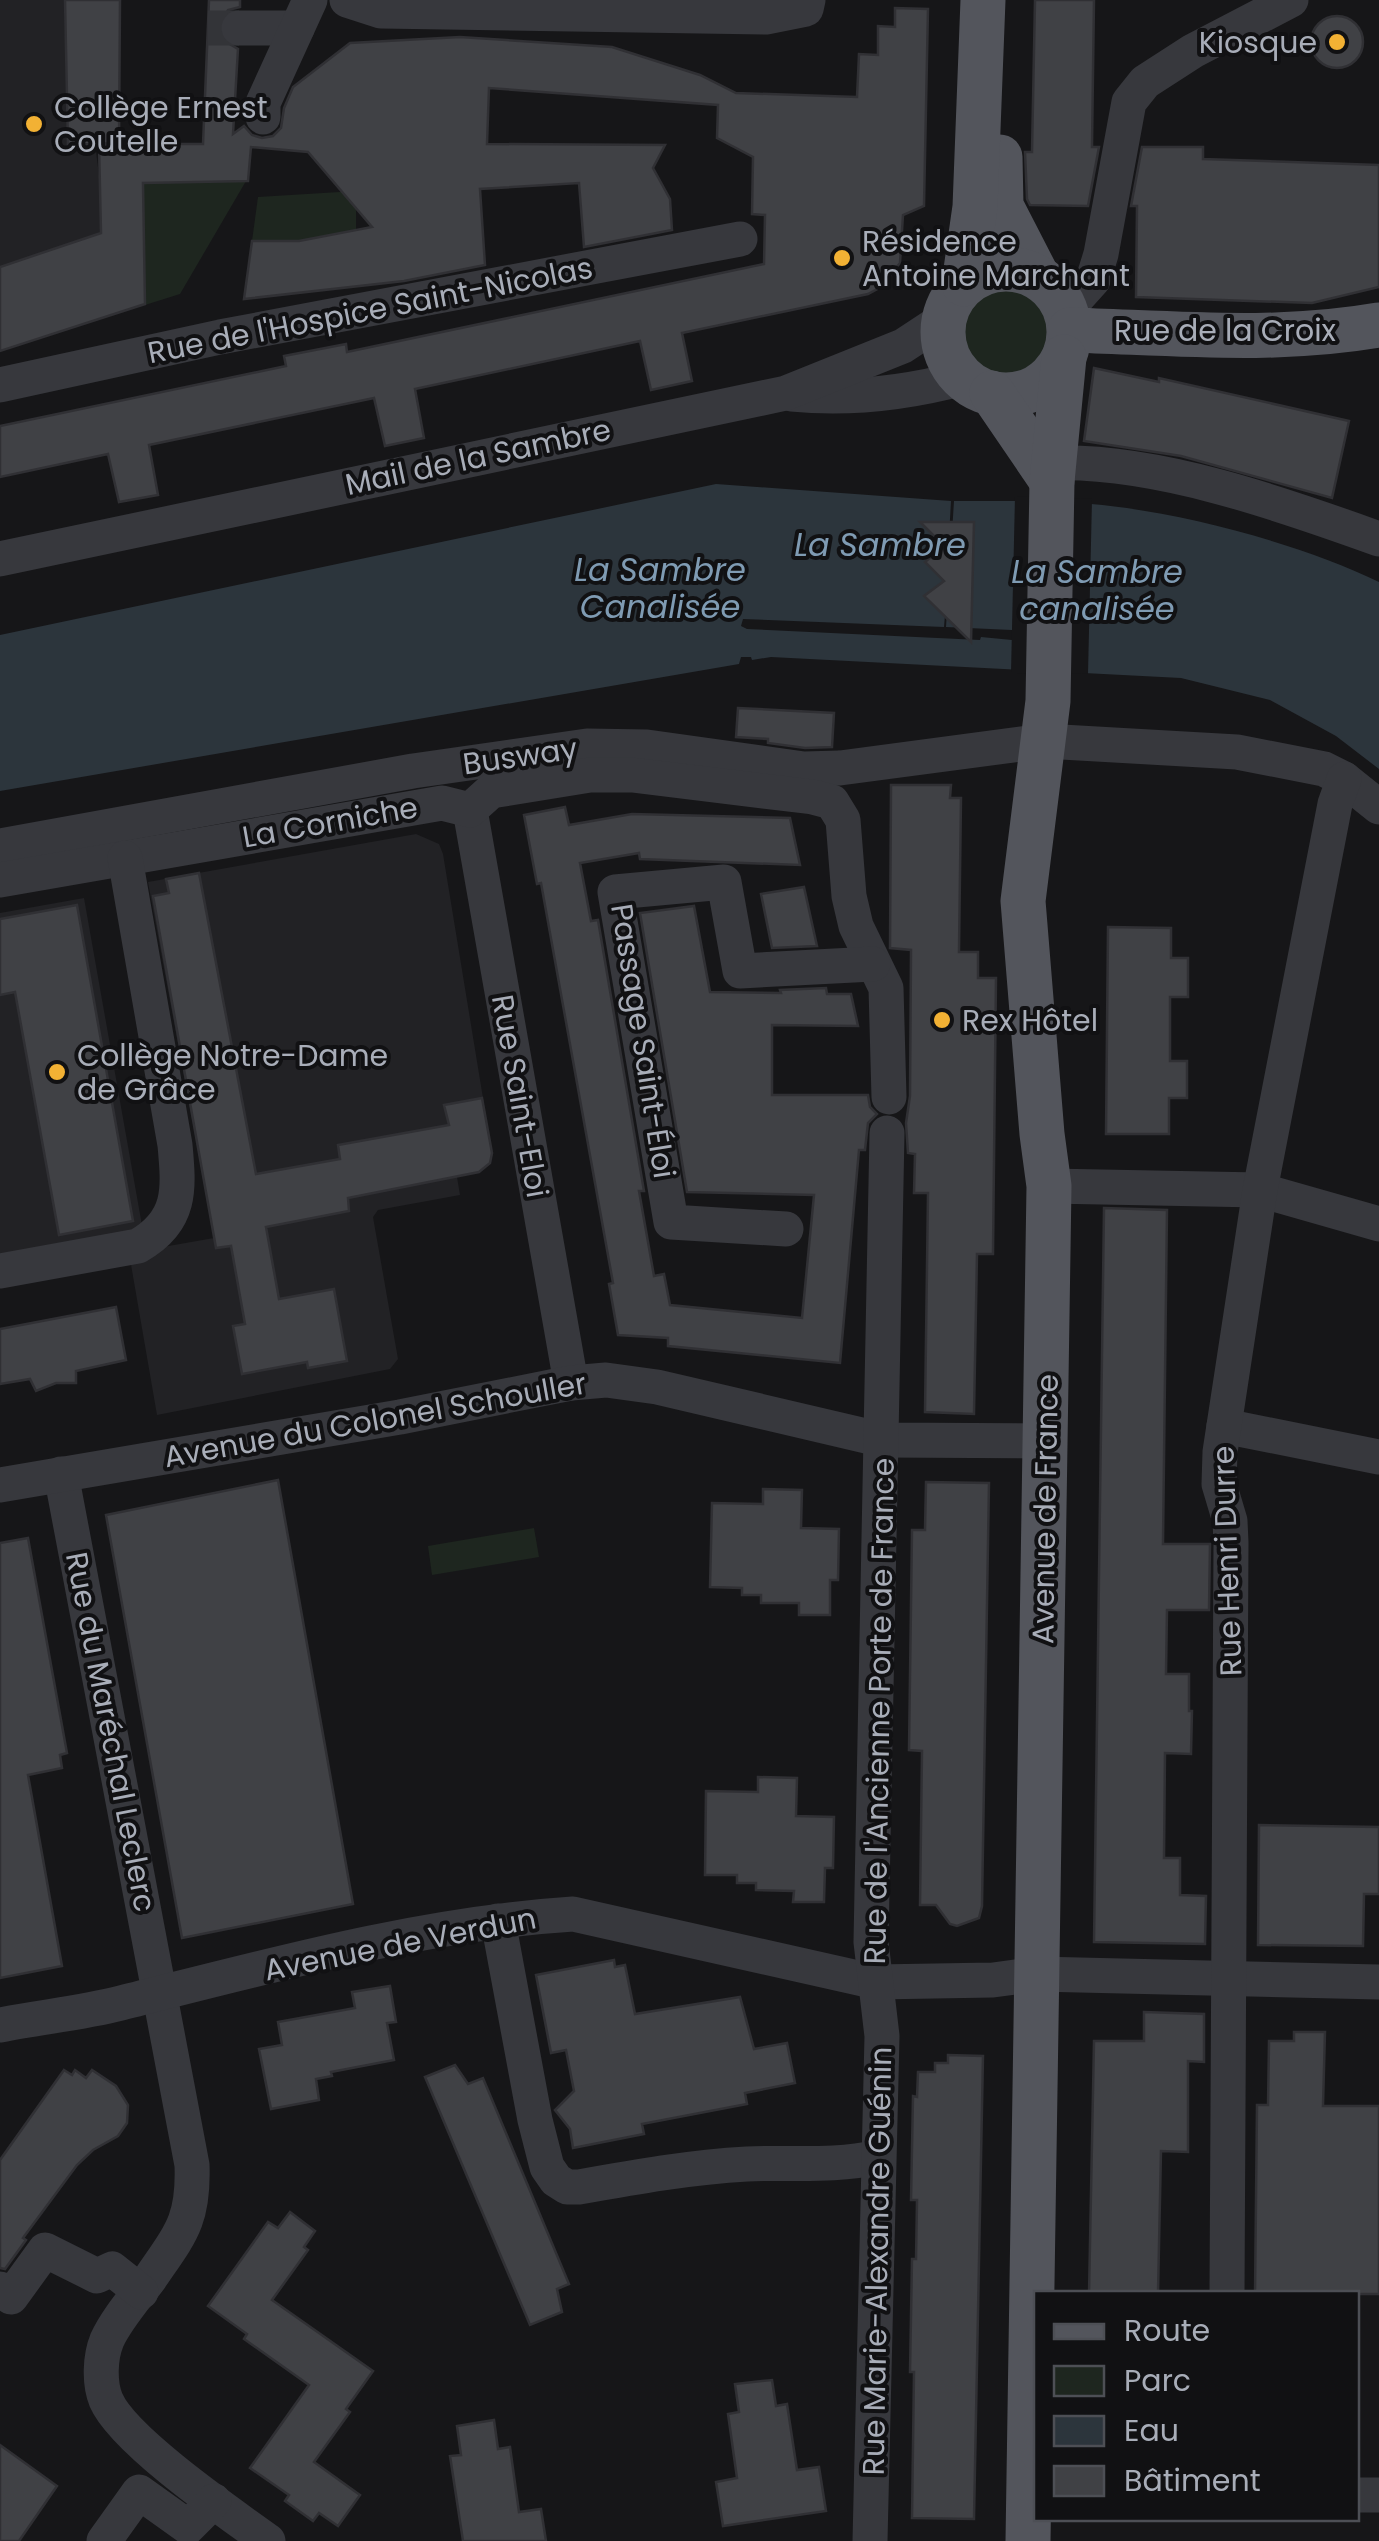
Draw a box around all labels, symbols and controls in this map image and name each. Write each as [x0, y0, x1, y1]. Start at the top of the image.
place label: Kiosque [1199, 21, 1317, 64]
marker: Kiosque [1326, 31, 1348, 53]
place label: Collège Ernest Coutelle [54, 86, 268, 163]
marker: Collège Ernest Coutelle [23, 113, 45, 135]
place label: Résidence Antoine Marchant [862, 220, 1130, 297]
street label: Rue de l'Hospice Saint-Nicolas [144, 246, 596, 374]
marker: Résidence Antoine Marchant [831, 247, 853, 269]
street label: Rue de la Croix [1114, 309, 1336, 352]
street label: Mail de la Sambre [341, 408, 615, 506]
water label: La Sambre [794, 522, 966, 567]
water label: La Sambre Canalisée [574, 547, 746, 629]
water label: La Sambre canalisée [1011, 549, 1183, 631]
street label: Busway [460, 727, 580, 785]
street label: La Corniche [239, 785, 421, 859]
street label: Passage Saint-Éloi [600, 901, 686, 1181]
street label: Rue Saint-Eloi [481, 991, 559, 1201]
place label: Rex Hôtel [962, 999, 1098, 1042]
marker: Rex Hôtel [931, 1009, 953, 1031]
place label: Collège Notre-Dame de Grâce [77, 1034, 388, 1111]
marker: Collège Notre-Dame de Grâce [46, 1061, 68, 1083]
street label: Avenue du Colonel Schouller [160, 1362, 590, 1478]
street label: Avenue de France [1021, 1374, 1069, 1644]
street label: Rue Henri Durre [1201, 1445, 1253, 1677]
street label: Rue de l'Ancienne Porte de France [853, 1457, 905, 1965]
street label: Rue du Maréchal Leclerc [55, 1548, 167, 1916]
street label: Avenue de Verdun [260, 1897, 540, 1991]
street label: Rue Marie-Alexandre Guénin [852, 2046, 902, 2476]
legend [1034, 2291, 1359, 2521]
text: Route [1124, 2309, 1210, 2352]
text: Parc [1124, 2359, 1191, 2402]
text: Eau [1124, 2409, 1179, 2452]
text: Bâtiment [1124, 2459, 1261, 2502]

